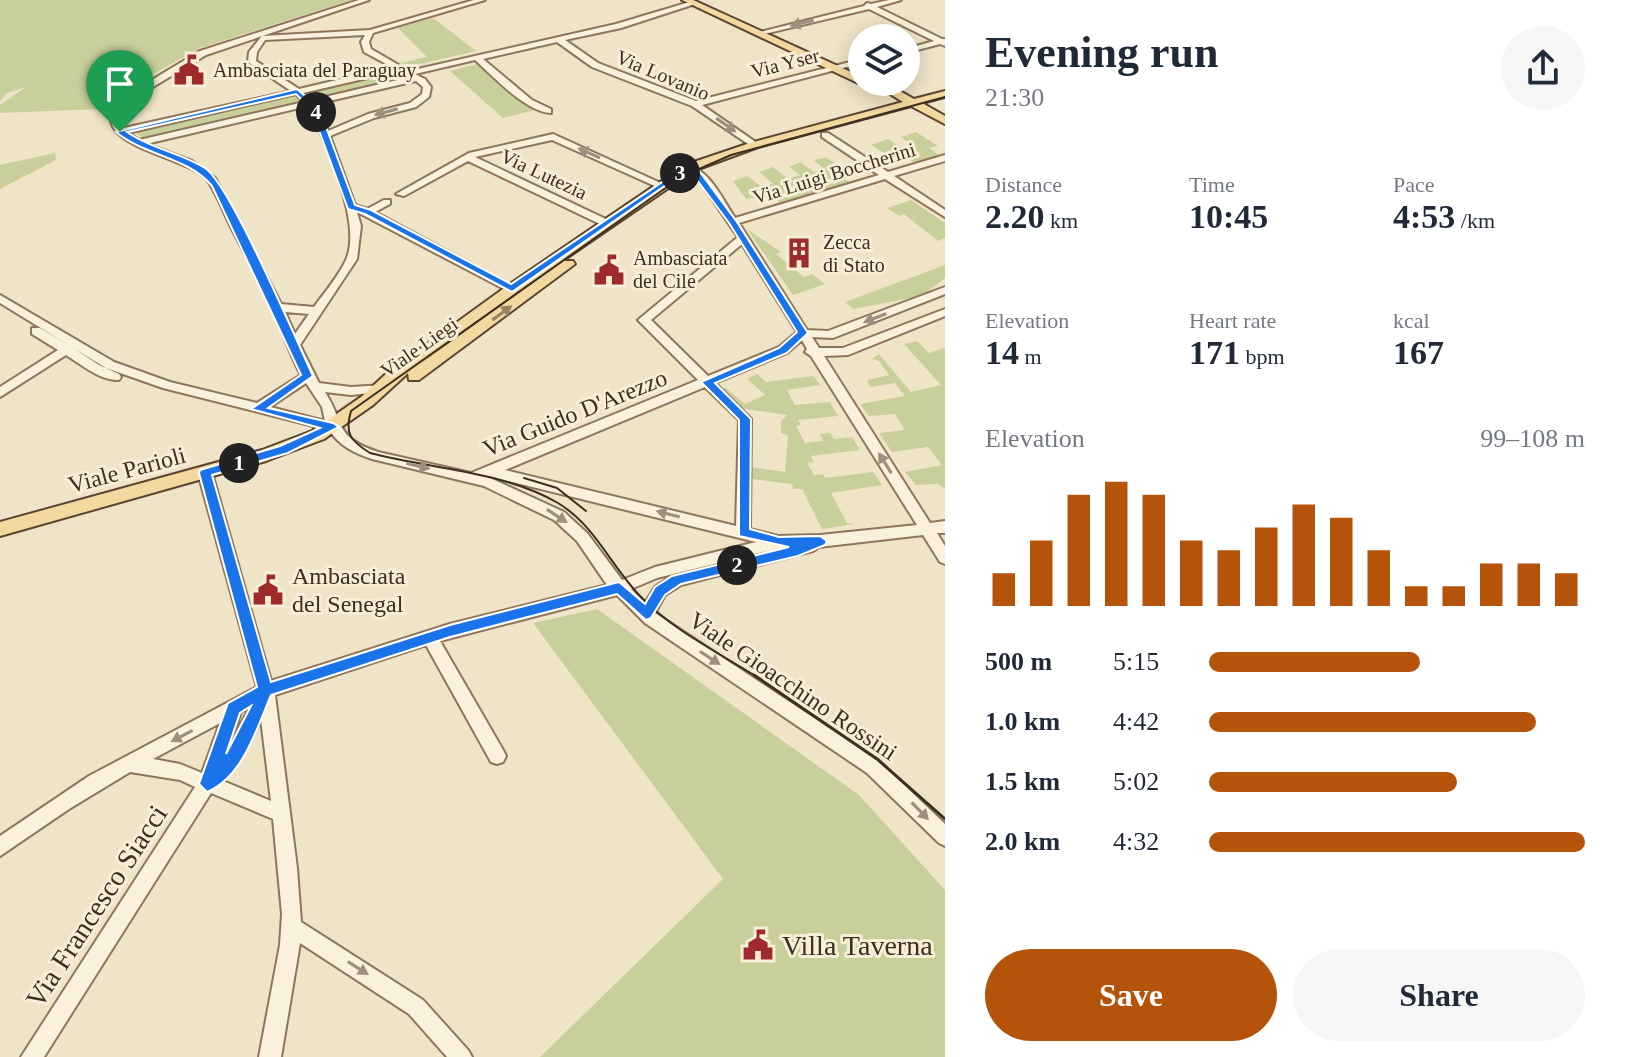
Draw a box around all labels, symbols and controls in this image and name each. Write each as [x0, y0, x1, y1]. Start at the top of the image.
one-way arrow [789, 17, 814, 29]
map controls [848, 24, 920, 96]
button: layers [848, 24, 920, 96]
button: share [1501, 26, 1585, 110]
text: Evening run [985, 28, 1219, 77]
street label: Via Yser [749, 44, 822, 82]
street label: Via Lovanio [613, 45, 713, 105]
pin [86, 50, 154, 132]
public building icon: Ambasciata del Paraguay [172, 53, 206, 87]
place label: Ambasciata del Paraguay [213, 59, 416, 82]
icon: arrive [98, 62, 142, 106]
text: 21:30 [985, 83, 1044, 112]
pin: 4 [296, 92, 336, 132]
text: 4 [311, 99, 322, 124]
one-way arrow [374, 106, 398, 119]
one-way arrow [715, 117, 736, 132]
street label: Via Luigi Boccherini [750, 138, 919, 209]
street label: Via Lutezia [497, 144, 591, 204]
one-way arrow [577, 146, 600, 160]
pin: 3 [660, 153, 700, 193]
text: 3 [675, 160, 686, 185]
text: Distance [985, 172, 1062, 197]
text: Time [1189, 172, 1235, 197]
text: Pace [1393, 172, 1435, 197]
text: 2.20 [985, 198, 1045, 235]
text: 10:45 [1189, 198, 1268, 235]
text: 4:53 [1393, 198, 1455, 235]
text: km [1045, 208, 1078, 233]
text: /km [1455, 208, 1495, 233]
place label: Zecca di Stato [823, 231, 885, 276]
building icon: Zecca di Stato [782, 236, 816, 270]
place label: Ambasciata del Cile [633, 247, 728, 292]
public building icon: Ambasciata del Cile [592, 253, 626, 287]
one-way arrow [492, 305, 512, 321]
text: Elevation [985, 308, 1069, 333]
text: Heart rate [1189, 308, 1276, 333]
text: kcal [1393, 308, 1430, 333]
street label: Viale Liegi [376, 312, 463, 382]
one-way arrow [863, 312, 887, 325]
text: 14 [985, 334, 1019, 371]
text: 171 [1189, 334, 1240, 371]
text: 167 [1393, 334, 1444, 371]
text: m [1019, 344, 1042, 369]
text: bpm [1240, 344, 1285, 369]
street label: Via Guido D'Arezzo [479, 364, 671, 462]
text: Elevation [985, 424, 1085, 453]
text: 99–108 m [1480, 424, 1585, 453]
street label: Viale Parioli [65, 442, 189, 498]
pin: 1 [219, 443, 259, 483]
text: 1 [234, 450, 245, 475]
one-way arrow [879, 452, 893, 474]
one-way arrow [406, 460, 431, 472]
one-way arrow [547, 508, 568, 523]
one-way arrow [655, 508, 680, 520]
pin: 2 [717, 545, 757, 585]
text: 2 [732, 552, 743, 577]
place label: Ambasciata del Senegal [292, 563, 406, 617]
public building icon: Ambasciata del Senegal [251, 573, 285, 607]
street label: Viale Gioacchino Rossini [684, 607, 902, 766]
text: 500 m [985, 647, 1052, 676]
text: 5:15 [1113, 647, 1159, 676]
one-way arrow [700, 651, 721, 666]
text: 1.0 km [985, 707, 1060, 736]
text: 4:42 [1113, 707, 1159, 736]
one-way arrow [171, 730, 194, 743]
text: 1.5 km [985, 767, 1060, 796]
text: 5:02 [1113, 767, 1159, 796]
street label: Via Francesco Siacci [20, 799, 173, 1013]
one-way arrow [911, 801, 929, 820]
text: 2.0 km [985, 827, 1060, 856]
text: 4:32 [1113, 827, 1159, 856]
public building icon: Villa Taverna [741, 928, 775, 962]
place label: Villa Taverna [782, 930, 933, 961]
button: Save [985, 949, 1277, 1041]
button: Share [1293, 949, 1585, 1041]
one-way arrow [347, 961, 369, 975]

